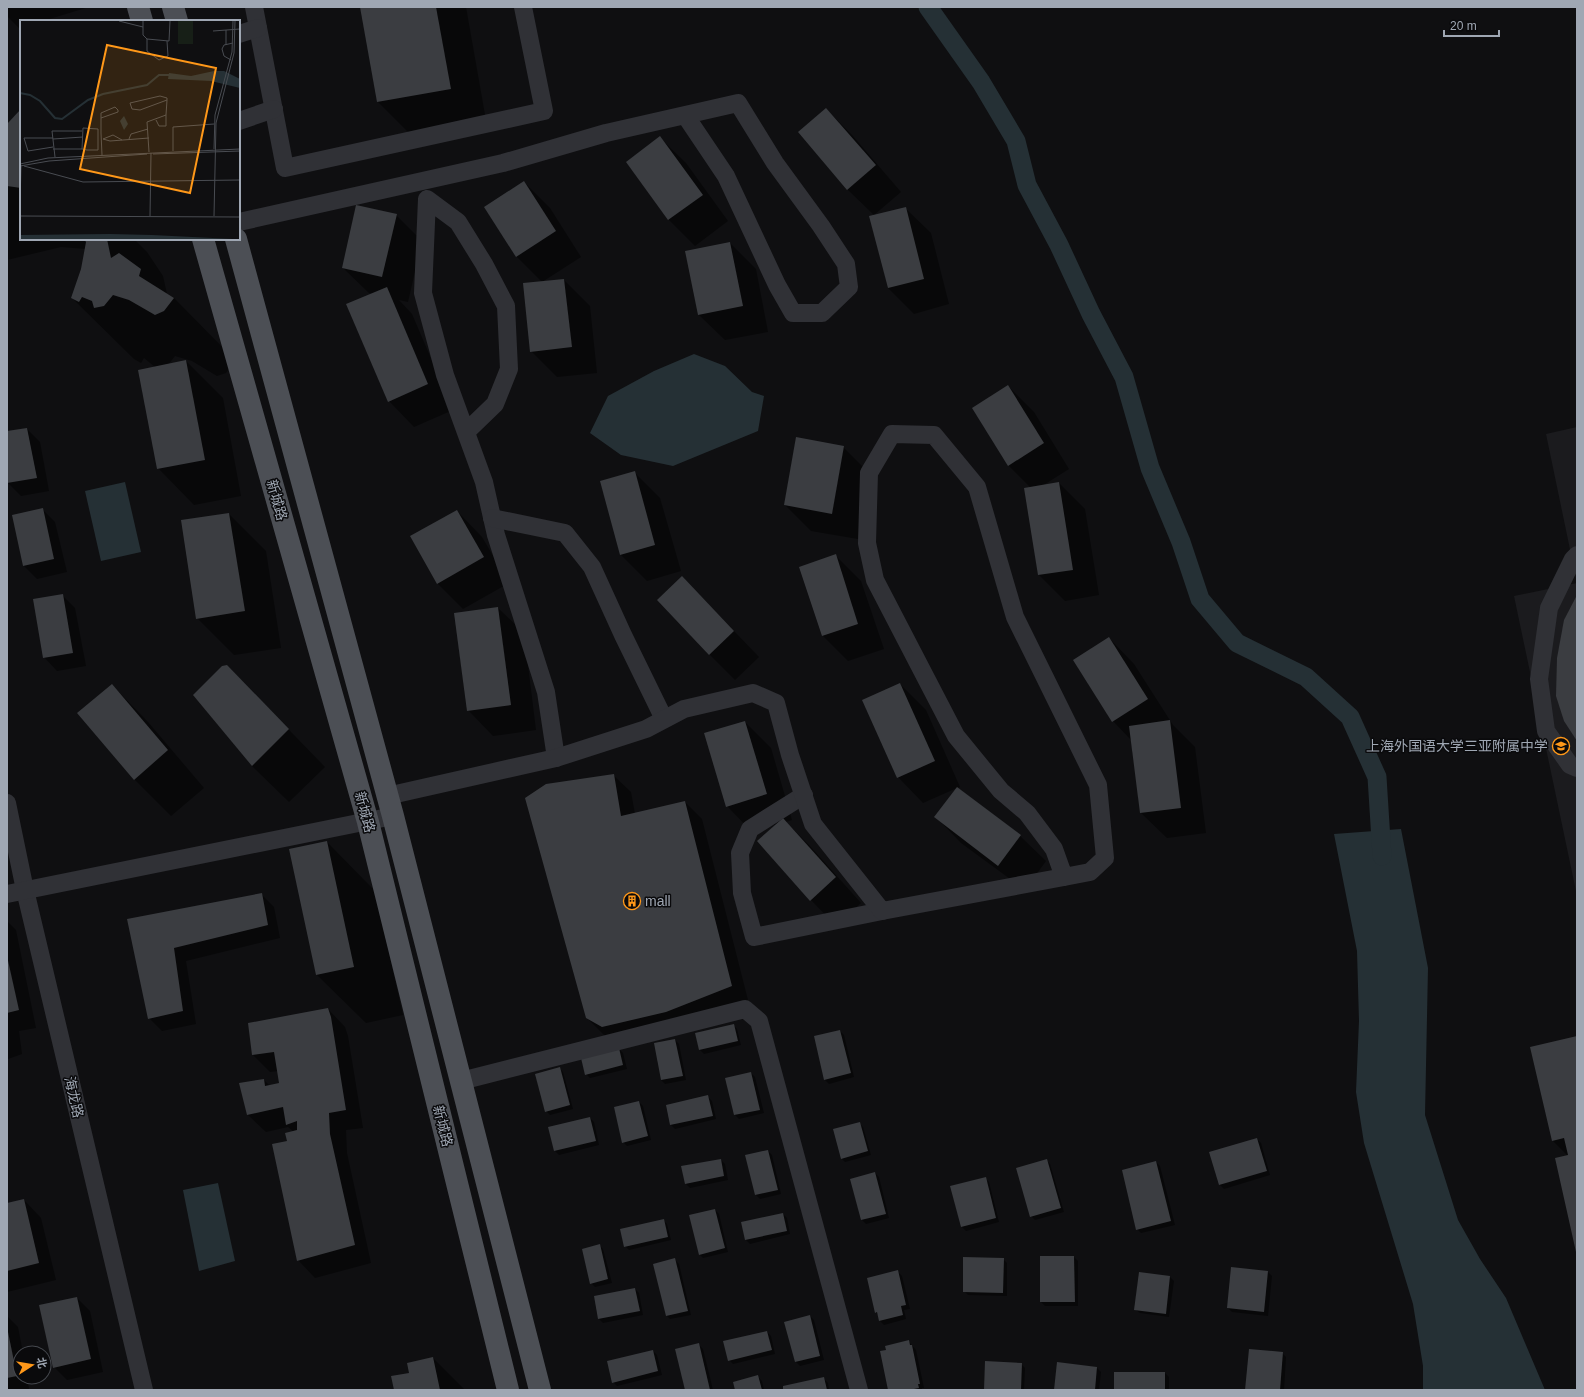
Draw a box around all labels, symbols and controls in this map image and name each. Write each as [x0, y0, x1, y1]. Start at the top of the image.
scale bar [1444, 12, 1499, 38]
text: 20 m [1450, 19, 1477, 33]
inset map [20, 20, 240, 240]
street label: 新城路 [264, 478, 290, 522]
school or university icon: 上海外国语大学三亚附属中学 [1551, 736, 1571, 756]
place label: 上海外国语大学三亚附属中学 [1366, 738, 1548, 754]
street label: 新城路 [352, 790, 378, 834]
building icon: mall [622, 891, 642, 911]
place label: mall [645, 893, 671, 909]
street label: 海龙路 [61, 1075, 87, 1119]
street label: 新城路 [430, 1104, 456, 1148]
north arrow [12, 1345, 52, 1385]
text: 北 [35, 1356, 49, 1370]

